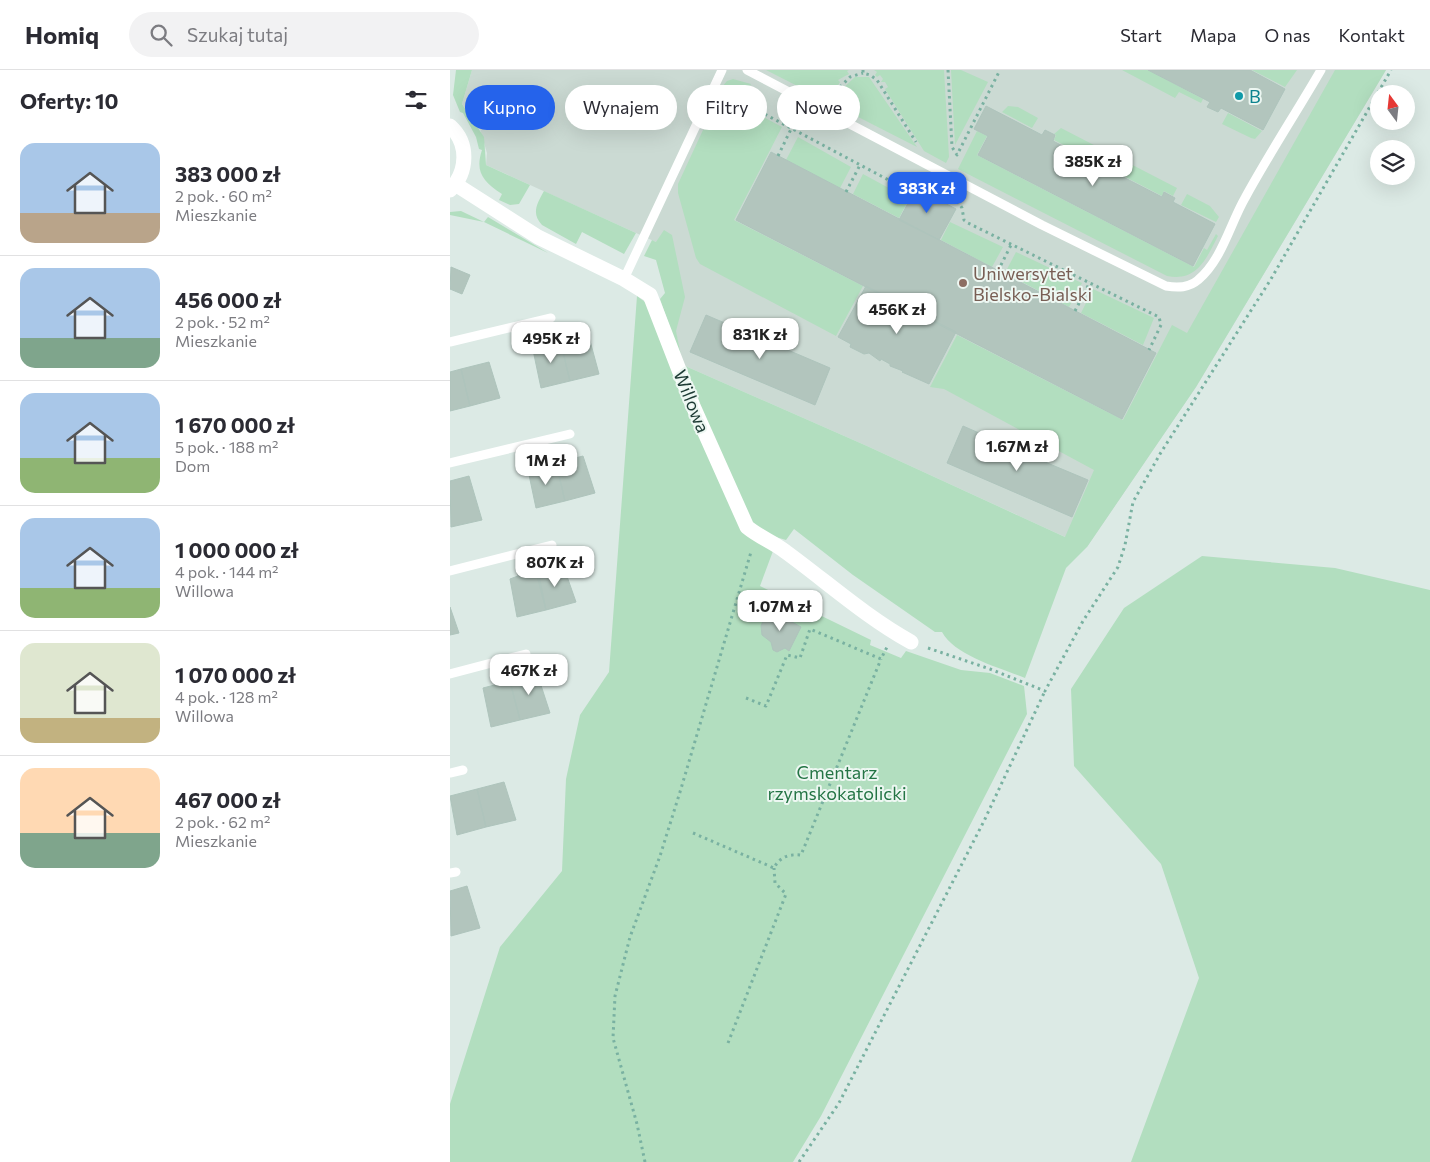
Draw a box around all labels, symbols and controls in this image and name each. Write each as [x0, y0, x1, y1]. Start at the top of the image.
search box [129, 12, 479, 57]
text: Homiq [25, 20, 99, 49]
icon: search [147, 21, 175, 49]
text: Szukaj tutaj [187, 23, 288, 46]
text: Start [1120, 24, 1162, 46]
text: Mapa [1190, 24, 1236, 46]
text: O nas [1264, 24, 1311, 46]
text: Kontakt [1339, 24, 1405, 46]
chip: Kupno [465, 85, 555, 130]
chip: Wynajem [565, 85, 677, 130]
chip: Filtry [687, 85, 767, 130]
chip: Nowe [777, 85, 860, 130]
place label: B [1249, 85, 1261, 107]
north arrow [1370, 85, 1415, 130]
map controls [1370, 85, 1415, 185]
icon: filters [402, 86, 430, 114]
text: Oferty: 10 [20, 88, 118, 113]
marker: B [1233, 90, 1245, 102]
button: layers [1370, 140, 1415, 185]
pin: 385K zł [1047, 144, 1139, 187]
text: 385K zł [1065, 151, 1121, 170]
text: 383 000 zł [175, 161, 280, 186]
icon: home [60, 163, 120, 223]
pin: 383K zł [881, 172, 973, 214]
text: 383K zł [899, 178, 955, 197]
text: 2 pok. · 60 m² [175, 186, 272, 205]
text: Mieszkanie [175, 205, 257, 224]
place label: Uniwersytet Bielsko-Bialski [973, 262, 1092, 305]
marker: Uniwersytet Bielsko-Bialski [957, 277, 969, 289]
text: 456 000 zł [175, 287, 281, 312]
icon: home [60, 288, 120, 348]
pin: 456K zł [851, 292, 943, 335]
text: 456K zł [868, 299, 926, 318]
text: 2 pok. · 52 m² [175, 312, 270, 331]
pin: 831K zł [714, 318, 806, 360]
pin: 495K zł [505, 322, 597, 364]
text: 831K zł [733, 324, 787, 343]
text: 495K zł [522, 328, 580, 347]
text: Mieszkanie [175, 331, 257, 350]
street label: Willowa [669, 366, 715, 436]
text: 1 670 000 zł [175, 412, 295, 437]
icon: home [60, 413, 120, 473]
pin: 1.67M zł [965, 430, 1069, 472]
text: 1.67M zł [986, 436, 1048, 455]
text: 5 pok. · 188 m² [175, 437, 278, 456]
pin: 1M zł [511, 444, 581, 486]
text: 1M zł [526, 450, 566, 469]
text: Dom [175, 456, 210, 475]
text: 1 000 000 zł [175, 537, 299, 562]
icon: home [60, 538, 120, 598]
pin: 807K zł [509, 546, 601, 588]
text: 807K zł [526, 552, 584, 571]
text: 4 pok. · 144 m² [175, 562, 279, 581]
text: Willowa [175, 581, 234, 600]
pin: 1.07M zł [728, 590, 832, 632]
text: 1.07M zł [749, 596, 811, 615]
pin: 467K zł [483, 654, 575, 696]
text: 467K zł [501, 660, 557, 679]
text: 1 070 000 zł [175, 662, 296, 687]
icon: home [60, 663, 120, 723]
text: 4 pok. · 128 m² [175, 687, 278, 706]
text: Willowa [175, 706, 234, 725]
park label: Cmentarz rzymskokatolicki [767, 761, 907, 804]
text: 467 000 zł [175, 787, 280, 812]
icon: home [60, 788, 120, 848]
text: 2 pok. · 62 m² [175, 812, 270, 831]
text: Mieszkanie [175, 831, 257, 850]

